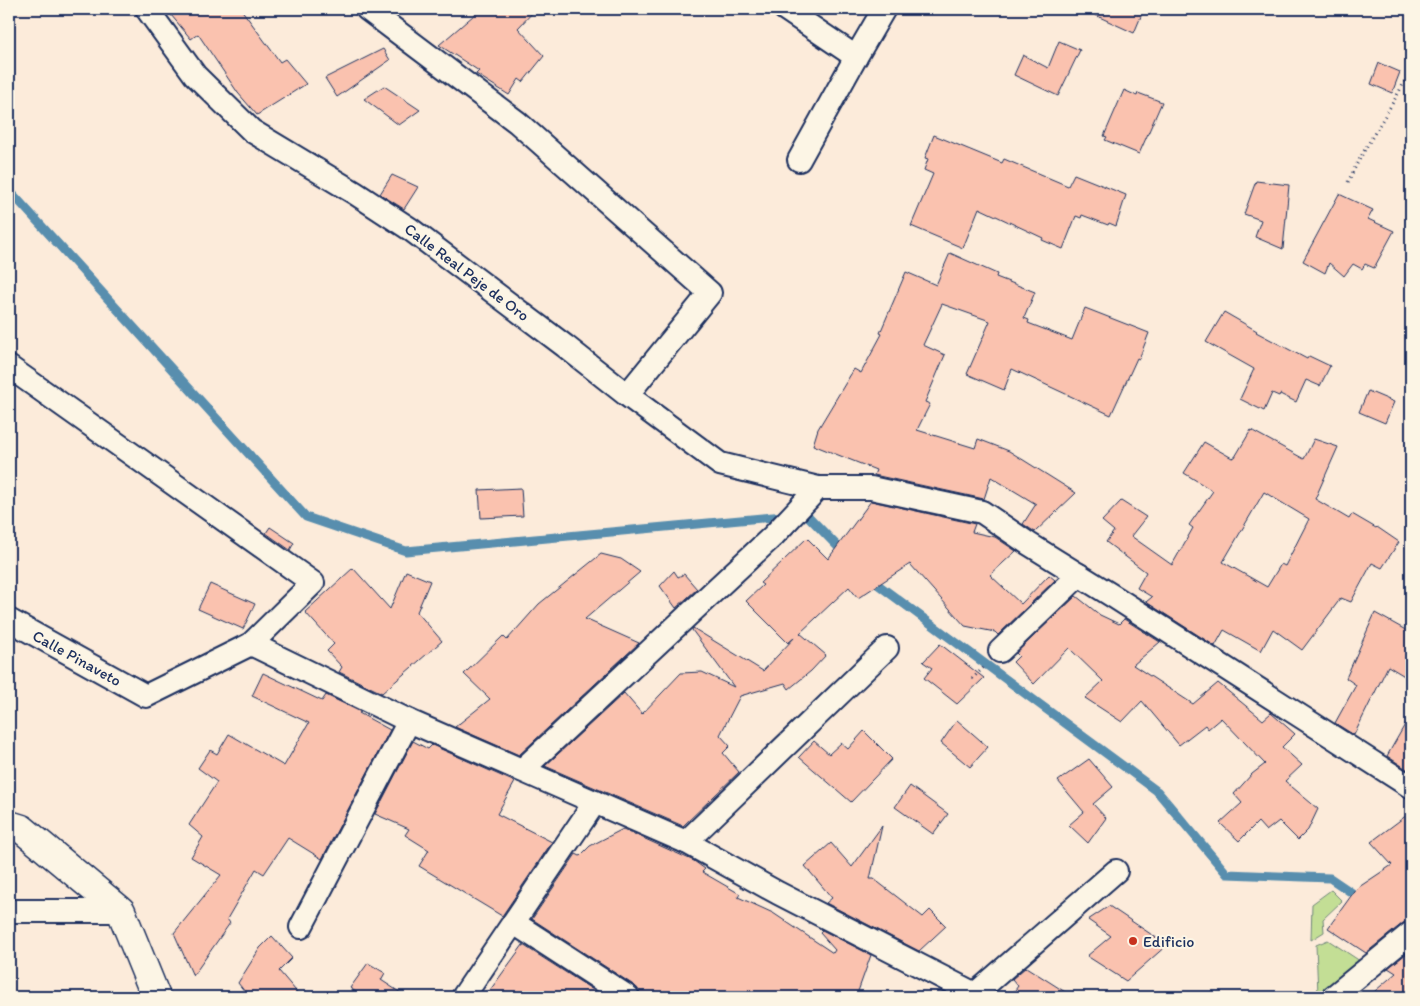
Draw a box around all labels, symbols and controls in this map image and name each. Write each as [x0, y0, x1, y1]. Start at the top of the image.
street label: Calle Real Peje de Oro [401, 219, 533, 325]
street label: Calle Pinaveto [29, 626, 125, 690]
place label: Edificio [1143, 932, 1194, 951]
marker: Edificio [1127, 935, 1139, 947]

